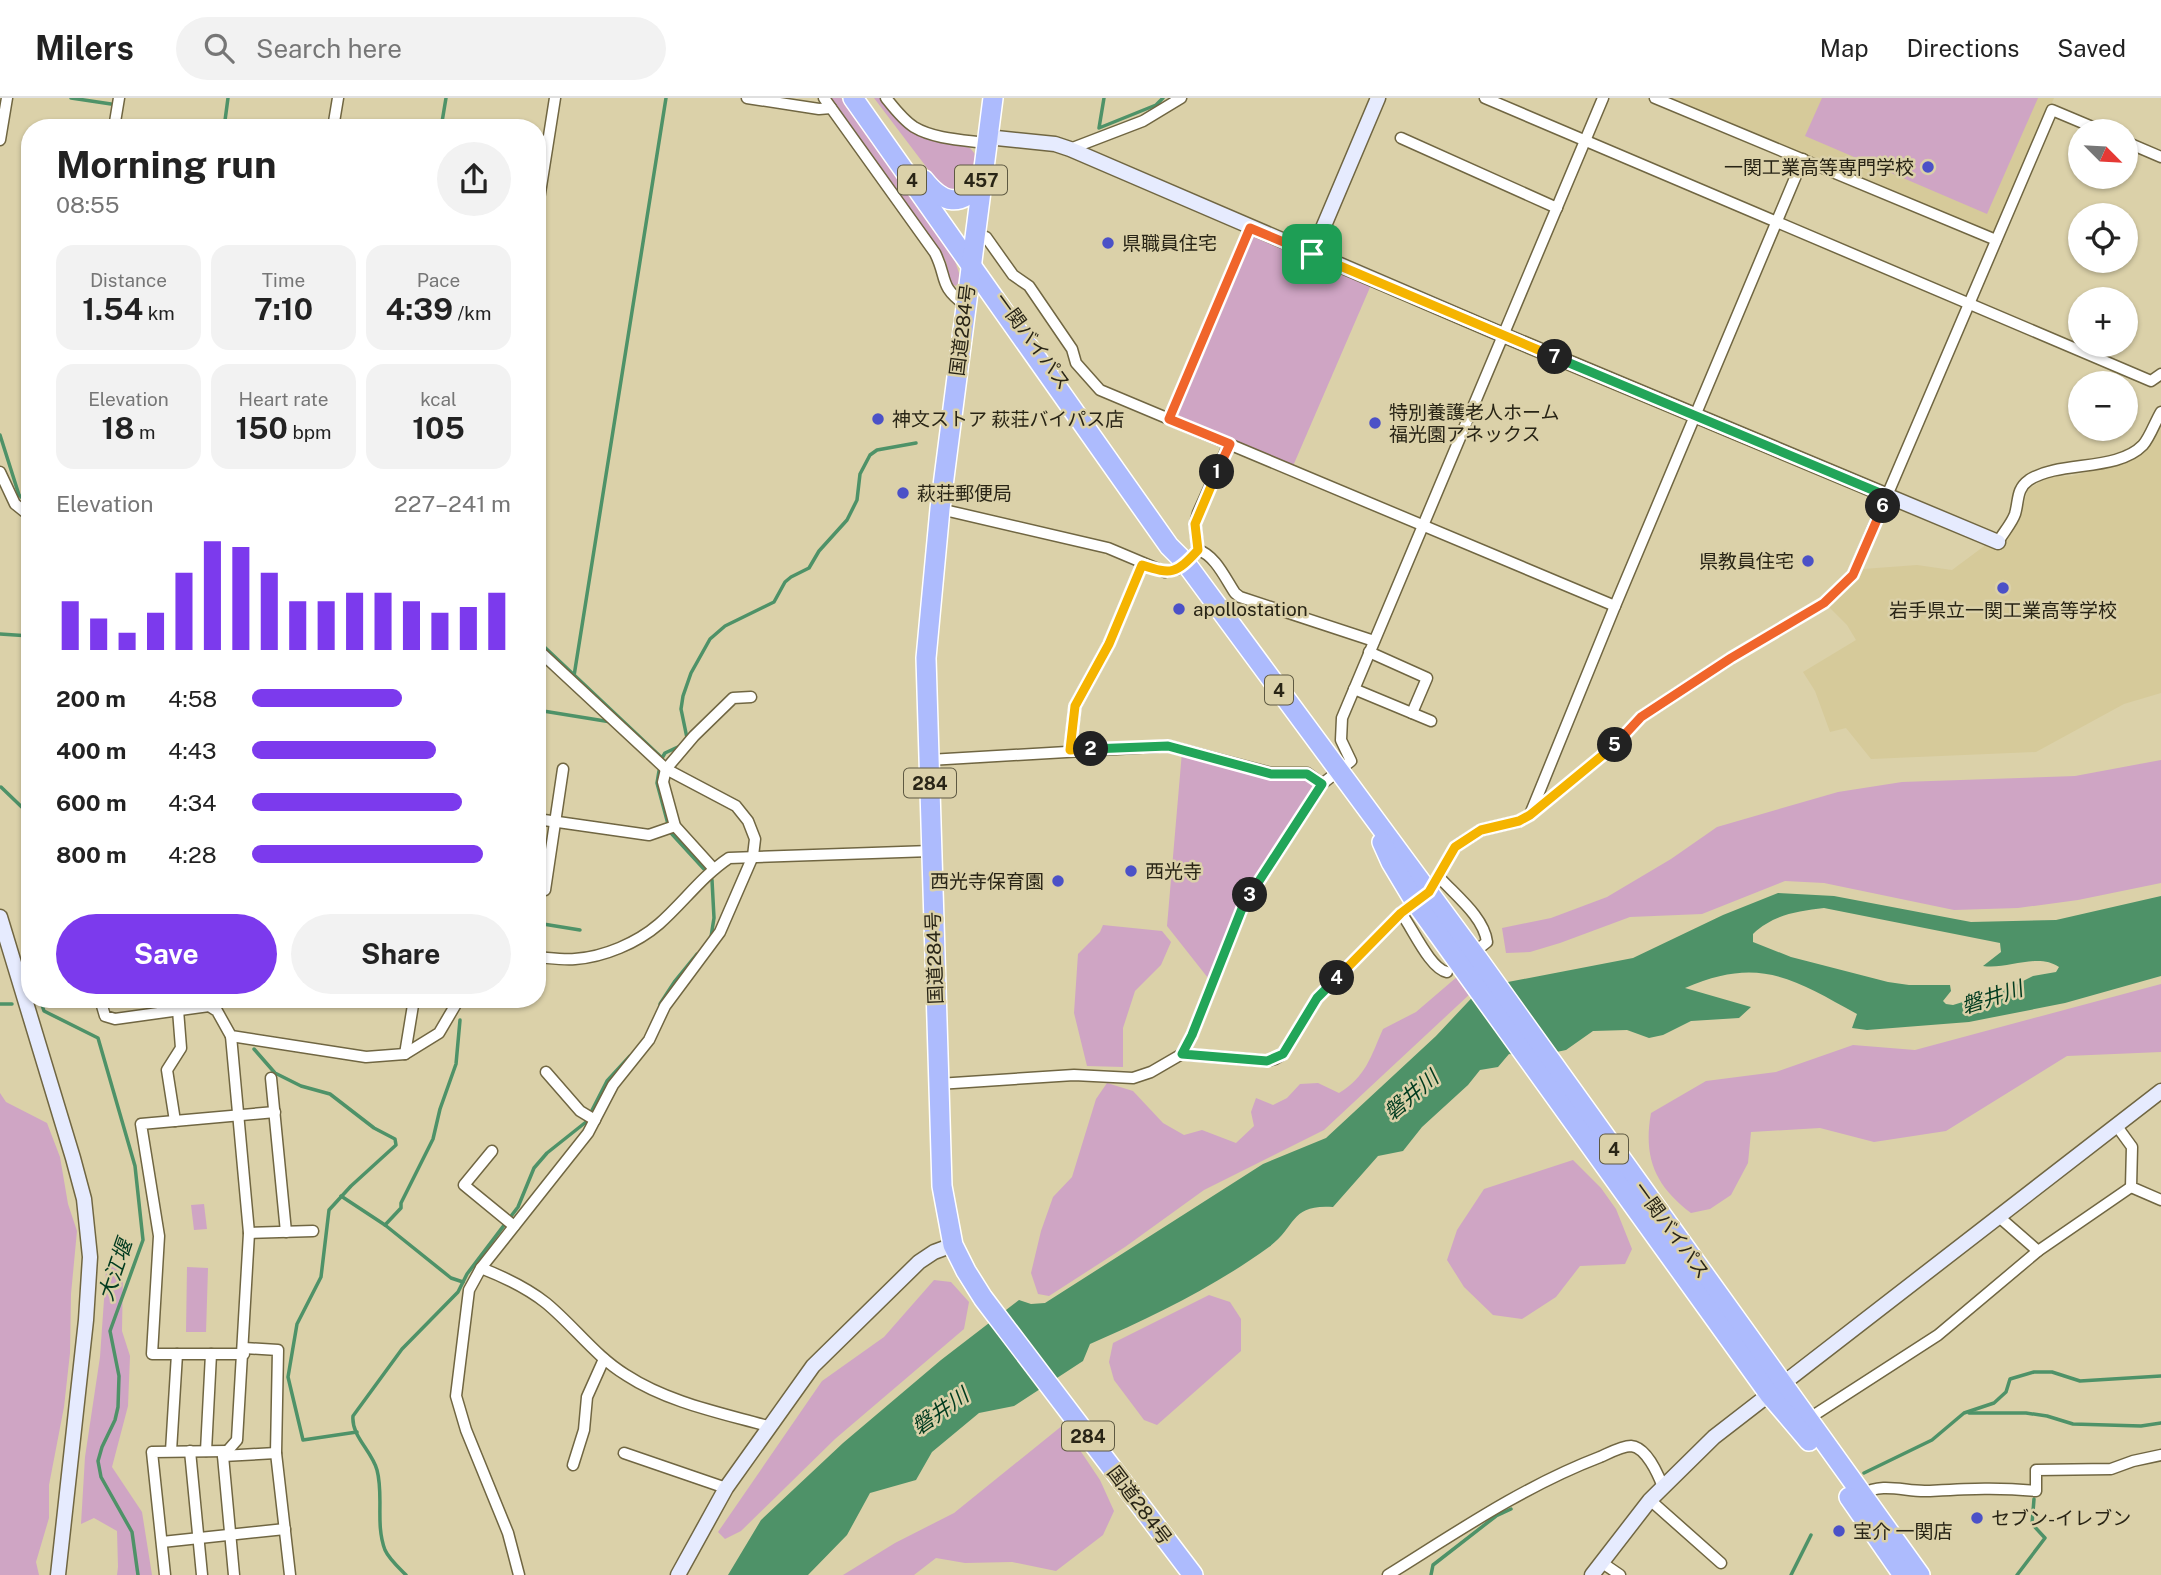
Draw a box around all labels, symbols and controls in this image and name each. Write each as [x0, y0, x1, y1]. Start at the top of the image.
search box [176, 17, 666, 80]
text: Milers [35, 29, 134, 67]
icon: search [200, 29, 238, 67]
text: Search here [256, 33, 402, 64]
text: Map [1820, 34, 1869, 62]
text: Directions [1907, 34, 2019, 62]
text: Saved [2057, 34, 2126, 62]
north arrow [2068, 119, 2138, 189]
map controls [2068, 119, 2138, 441]
text: Morning run [56, 142, 277, 187]
button: share [437, 142, 511, 216]
place label: 一関工業高等専門学校 [1724, 156, 1914, 178]
marker: 一関工業高等専門学校 [1920, 159, 1936, 175]
road number: 4 [898, 166, 926, 194]
road number: 457 [955, 166, 1007, 194]
text: 08:55 [56, 191, 119, 218]
button: locate [2068, 203, 2138, 273]
pin [1282, 224, 1342, 284]
place label: 県職員住宅 [1122, 232, 1217, 254]
marker: 県職員住宅 [1100, 235, 1116, 251]
icon: arrive [1293, 235, 1331, 273]
text: Distance [90, 269, 167, 291]
text: Time [262, 269, 305, 291]
text: Pace [417, 269, 460, 291]
street label: 国道284号 [945, 283, 979, 377]
button: + [2068, 287, 2138, 357]
street label: 一関バイパス [991, 289, 1075, 393]
text: 1.54 [82, 291, 143, 327]
text: 7:10 [254, 291, 313, 327]
text: 4:39 [386, 291, 453, 327]
text: km [143, 302, 175, 324]
text: /km [453, 302, 491, 324]
pin: 7 [1538, 340, 1572, 374]
text: 7 [1549, 345, 1560, 367]
button: − [2068, 371, 2138, 441]
text: Elevation [88, 388, 169, 410]
text: Heart rate [239, 388, 328, 410]
text: kcal [420, 388, 457, 410]
place label: 特別養護老人ホーム 福光園アネックス [1389, 401, 1559, 445]
place label: 神文ストア 萩荘バイパス店 [892, 408, 1124, 430]
text: 18 [101, 410, 134, 446]
text: 150 [235, 410, 288, 446]
text: 105 [412, 410, 465, 446]
marker: 神文ストア 萩荘バイパス店 [870, 411, 886, 427]
marker: 特別養護老人ホーム 福光園アネックス [1367, 415, 1383, 431]
text: m [134, 421, 156, 443]
text: bpm [288, 421, 332, 443]
pin: 1 [1200, 454, 1234, 490]
text: 1 [1212, 460, 1221, 482]
place label: 萩荘郵便局 [917, 482, 1012, 504]
marker: 萩荘郵便局 [895, 485, 911, 501]
pin: 6 [1866, 488, 1900, 524]
text: Elevation [56, 490, 154, 517]
text: 227–241 m [394, 490, 511, 517]
text: 6 [1876, 494, 1889, 516]
place label: 県教員住宅 [1699, 550, 1794, 572]
marker: 県教員住宅 [1800, 553, 1816, 569]
marker: 岩手県立一関工業高等学校 [1995, 580, 2011, 596]
place label: apollostation [1193, 598, 1308, 620]
place label: 岩手県立一関工業高等学校 [1889, 599, 2117, 621]
marker: apollostation [1171, 601, 1187, 617]
road number: 4 [1265, 676, 1293, 704]
text: 200 m [56, 685, 126, 712]
text: 4:58 [168, 685, 217, 712]
pin: 5 [1598, 728, 1632, 762]
pin: 2 [1074, 732, 1108, 766]
text: 5 [1608, 733, 1621, 755]
text: 400 m [56, 737, 126, 764]
text: 4:43 [168, 737, 216, 764]
text: 2 [1084, 737, 1097, 759]
road number: 284 [904, 768, 956, 798]
text: 600 m [56, 789, 126, 816]
text: 4:34 [168, 789, 217, 816]
text: 800 m [56, 841, 127, 868]
text: 4:28 [168, 841, 217, 868]
place label: 西光寺 [1145, 860, 1202, 882]
marker: 西光寺 [1123, 863, 1139, 879]
place label: 西光寺保育園 [930, 870, 1044, 892]
marker: 西光寺保育園 [1050, 873, 1066, 889]
pin: 3 [1232, 878, 1268, 912]
text: 3 [1243, 883, 1256, 905]
street label: 国道284号 [921, 911, 947, 1005]
button: Save [56, 914, 277, 994]
button: Share [291, 914, 511, 994]
pin: 4 [1320, 960, 1354, 996]
text: 4 [1330, 966, 1343, 988]
water label: 磐井川 [1958, 975, 2028, 1019]
water label: 磐井川 [1379, 1064, 1445, 1125]
road number: 4 [1600, 1134, 1628, 1164]
street label: 一関バイパス [1630, 1178, 1714, 1282]
water label: 大江堰 [93, 1232, 138, 1304]
water label: 磐井川 [907, 1382, 975, 1439]
road number: 284 [1062, 1422, 1114, 1450]
street label: 国道284号 [1103, 1461, 1177, 1549]
place label: セブン-イレブン [1991, 1507, 2131, 1529]
marker: セブン-イレブン [1969, 1510, 1985, 1526]
place label: 宝介 一関店 [1853, 1520, 1953, 1542]
marker: 宝介 一関店 [1831, 1523, 1847, 1539]

